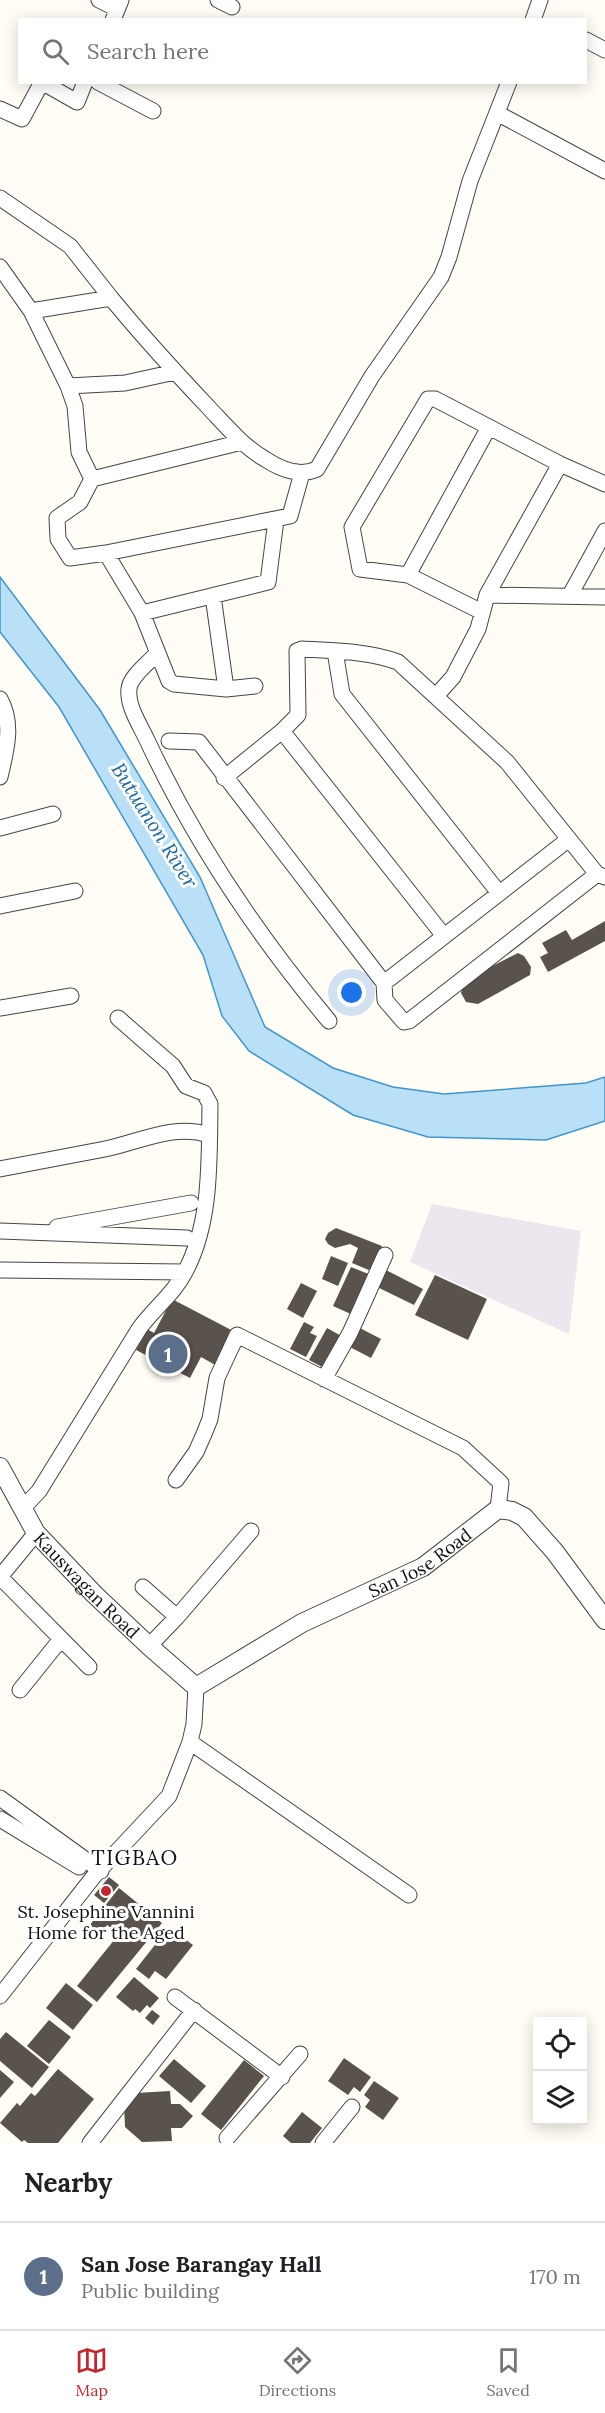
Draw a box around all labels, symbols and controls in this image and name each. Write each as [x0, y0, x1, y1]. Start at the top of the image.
search box [18, 18, 587, 84]
icon: search [39, 35, 72, 68]
text: Search here [87, 37, 209, 65]
water label: Butuanon River [107, 758, 204, 893]
your location [337, 978, 366, 1007]
pin: 1 [148, 1332, 188, 1376]
street label: San Jose Road [365, 1522, 476, 1602]
street label: Kauswagan Road [29, 1527, 145, 1643]
district label: TIGBAO [91, 1844, 179, 1871]
marker: St. Josephine Vannini Home for the Aged [99, 1884, 113, 1898]
place label: St. Josephine Vannini Home for the Aged [17, 1900, 195, 1944]
map controls [533, 2017, 587, 2125]
button: locate [533, 2017, 587, 2071]
button: layers [533, 2071, 587, 2125]
text: Nearby [24, 2166, 112, 2199]
text: San Jose Barangay Hall [81, 2250, 322, 2278]
text: 1 [39, 2264, 48, 2289]
text: 170 m [529, 2264, 581, 2289]
text: Public building [81, 2278, 219, 2303]
tab: Map [75, 2344, 108, 2400]
tab: Directions [259, 2344, 336, 2400]
tab: Saved [486, 2344, 530, 2400]

